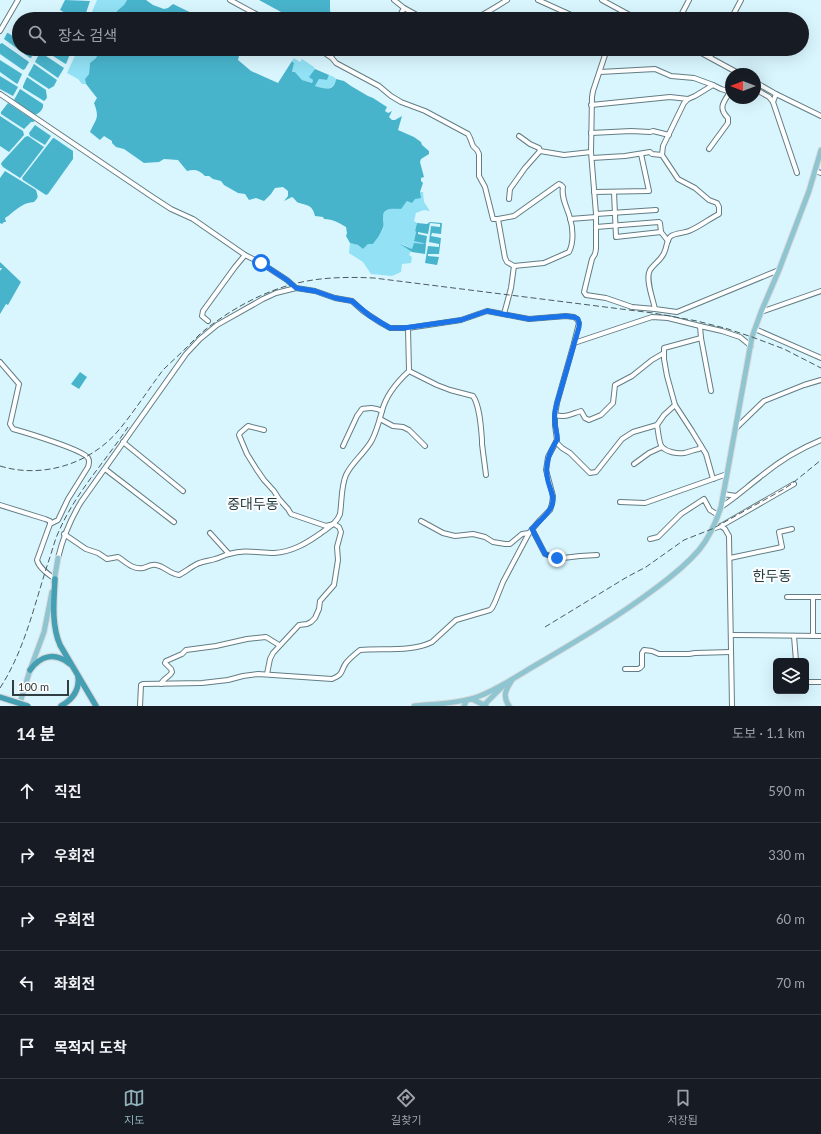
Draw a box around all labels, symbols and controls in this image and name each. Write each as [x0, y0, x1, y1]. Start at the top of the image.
search box [12, 12, 809, 56]
icon: search [26, 23, 48, 45]
text: 장소 검색 [58, 26, 117, 44]
north arrow [725, 68, 761, 104]
route start [252, 254, 270, 272]
district label: 중대두동 [227, 495, 279, 512]
route end [548, 549, 566, 567]
district label: 한두동 [753, 567, 791, 584]
map controls [773, 658, 809, 694]
button: layers [773, 658, 809, 694]
scale bar [12, 678, 69, 697]
text: 100 m [18, 680, 49, 693]
text: 14 분 [16, 723, 56, 744]
text: 도보 · 1.1 km [732, 725, 805, 741]
icon: ahead [16, 780, 38, 802]
text: 직진 [54, 782, 82, 800]
text: 590 m [768, 783, 805, 799]
icon: right [16, 844, 38, 866]
text: 우회전 [54, 846, 95, 864]
text: 330 m [768, 847, 805, 863]
icon: right [16, 908, 38, 930]
text: 우회전 [54, 910, 95, 928]
text: 60 m [776, 911, 805, 927]
icon: left [16, 972, 38, 994]
text: 좌회전 [54, 974, 95, 992]
text: 70 m [776, 975, 805, 991]
icon: arrive [16, 1036, 38, 1058]
text: 목적지 도착 [54, 1038, 127, 1056]
tab: 지도 [123, 1087, 145, 1127]
tab: 길찾기 [391, 1087, 421, 1127]
tab: 저장됨 [668, 1087, 698, 1127]

